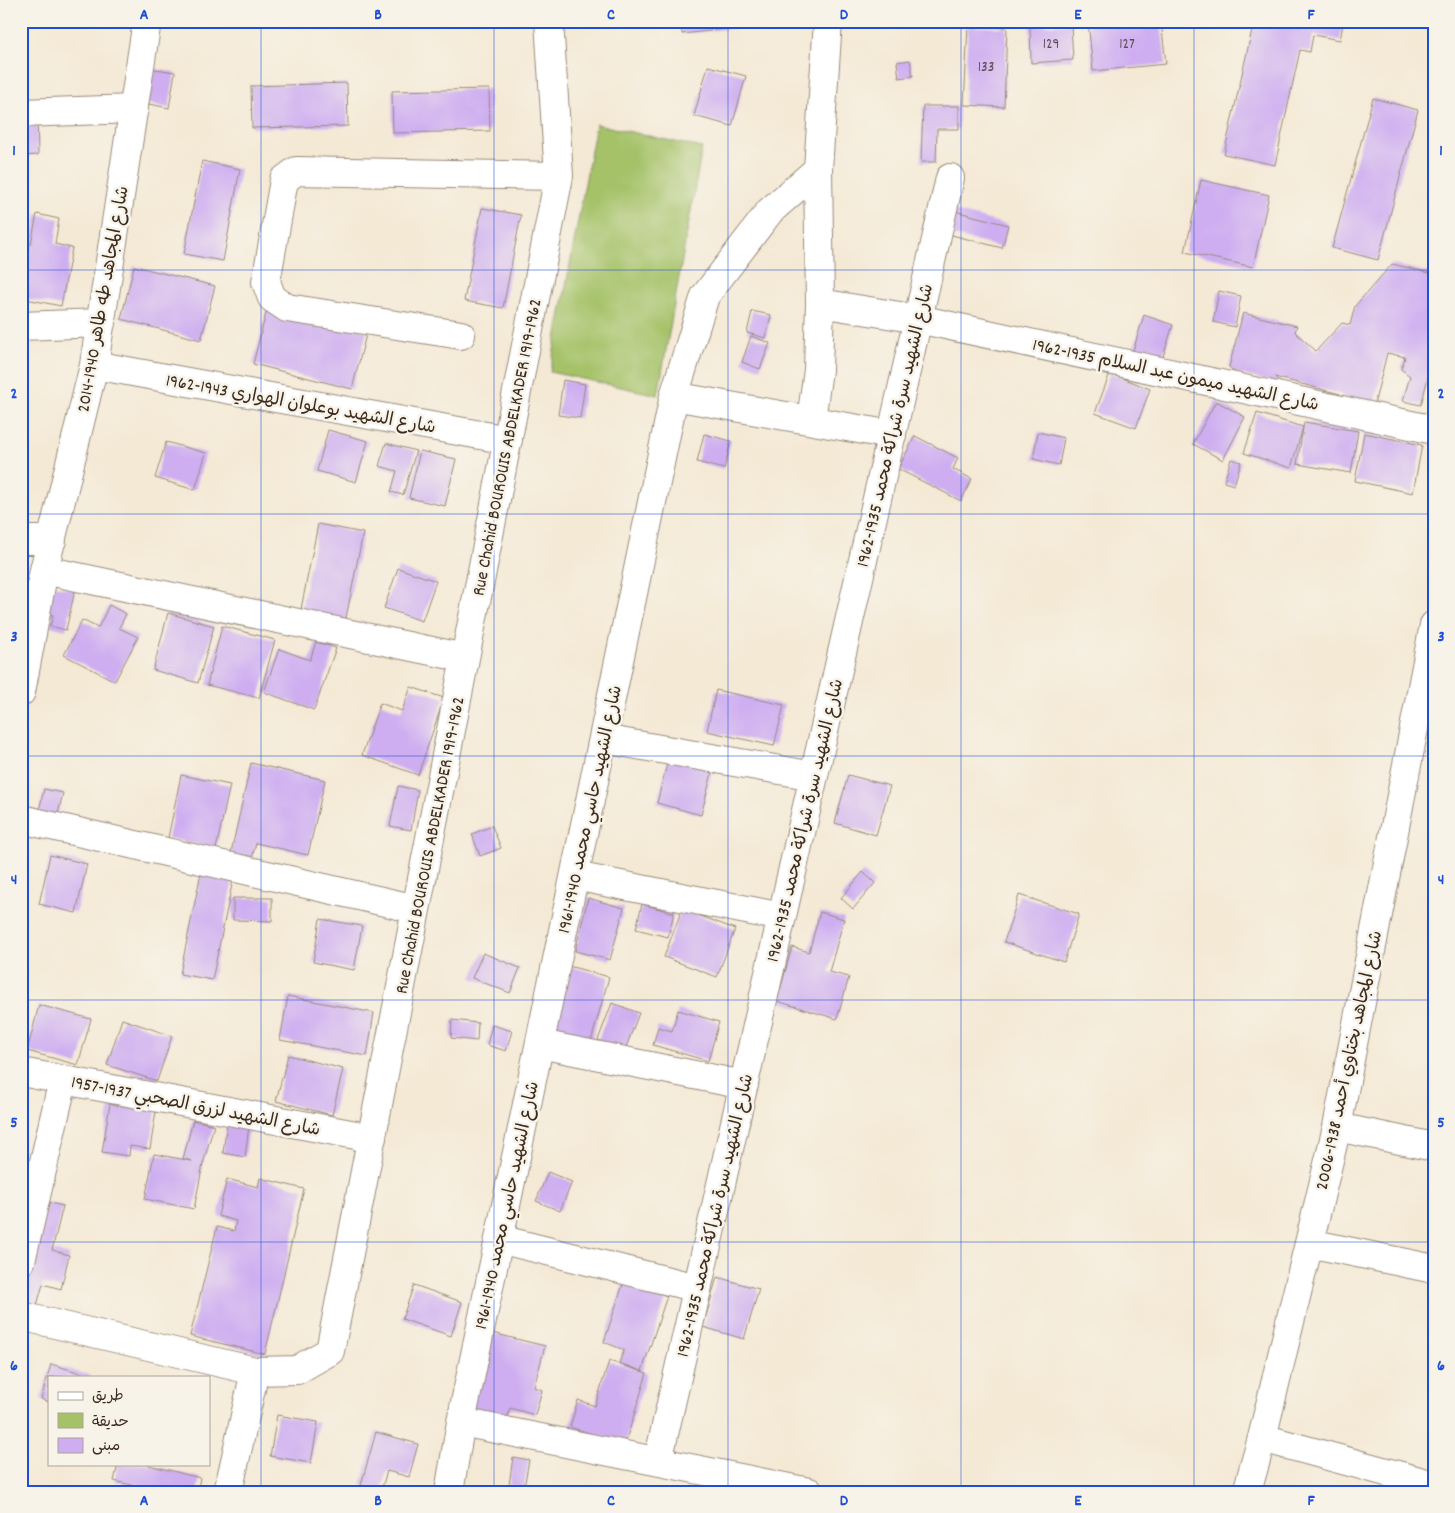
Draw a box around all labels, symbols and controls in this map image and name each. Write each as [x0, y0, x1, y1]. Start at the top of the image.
text: A [140, 4, 149, 27]
text: B [374, 4, 382, 27]
text: C [607, 4, 615, 27]
text: D [840, 4, 849, 27]
text: E [1074, 4, 1082, 27]
text: F [1307, 4, 1315, 27]
house number: 129 [1043, 34, 1059, 56]
house number: 127 [1119, 34, 1135, 56]
house number: 133 [978, 57, 994, 79]
text: 1 [12, 140, 16, 163]
text: 1 [1439, 140, 1443, 163]
street label: شارع المجاهد طه طاهر 1940-2014 [72, 184, 137, 415]
street label: شارع الشهيد سرة شراكة محمد 1935-1962 [852, 281, 941, 570]
street label: Rue Chahid BOUROUIS ABDELKADER 1919-1962 [467, 297, 550, 598]
street label: شارع الشهيد ميمون عبد السلام 1935-1962 [1030, 334, 1321, 419]
street label: شارع الشهيد بوعلوان الهواري 1943-1962 [164, 369, 437, 442]
text: 2 [11, 383, 18, 406]
text: 2 [1438, 383, 1445, 406]
text: 3 [10, 626, 18, 649]
text: 3 [1437, 626, 1445, 649]
street label: شارع الشهيد سرة شراكة محمد 1935-1962 [762, 676, 851, 965]
street label: شارع الشهيد حاسي محمد 1940-1961 [553, 683, 631, 936]
street label: Rue Chahid BOUROUIS ABDELKADER 1919-1962 [390, 695, 473, 996]
text: 4 [11, 869, 17, 892]
text: 4 [1438, 869, 1444, 892]
street label: شارع المجاهد بختاوي أحمد 1938-2006 [1311, 928, 1390, 1193]
street label: شارع الشهيد لزرق الصحبي 1937-1957 [69, 1071, 322, 1145]
street label: شارع الشهيد سرة شراكة محمد 1935-1962 [672, 1071, 761, 1360]
street label: شارع الشهيد حاسي محمد 1940-1961 [470, 1079, 548, 1332]
text: 5 [10, 1112, 18, 1135]
text: 5 [1437, 1112, 1445, 1135]
text: 6 [10, 1355, 18, 1378]
text: 6 [1437, 1355, 1445, 1378]
legend [48, 1376, 210, 1466]
text: طريق [92, 1386, 124, 1408]
text: حديقة [92, 1412, 129, 1434]
text: مبنى [92, 1436, 120, 1458]
text: A [140, 1490, 149, 1513]
text: B [374, 1490, 382, 1513]
text: C [607, 1490, 615, 1513]
text: D [840, 1490, 849, 1513]
text: E [1074, 1490, 1082, 1513]
text: F [1307, 1490, 1315, 1513]

